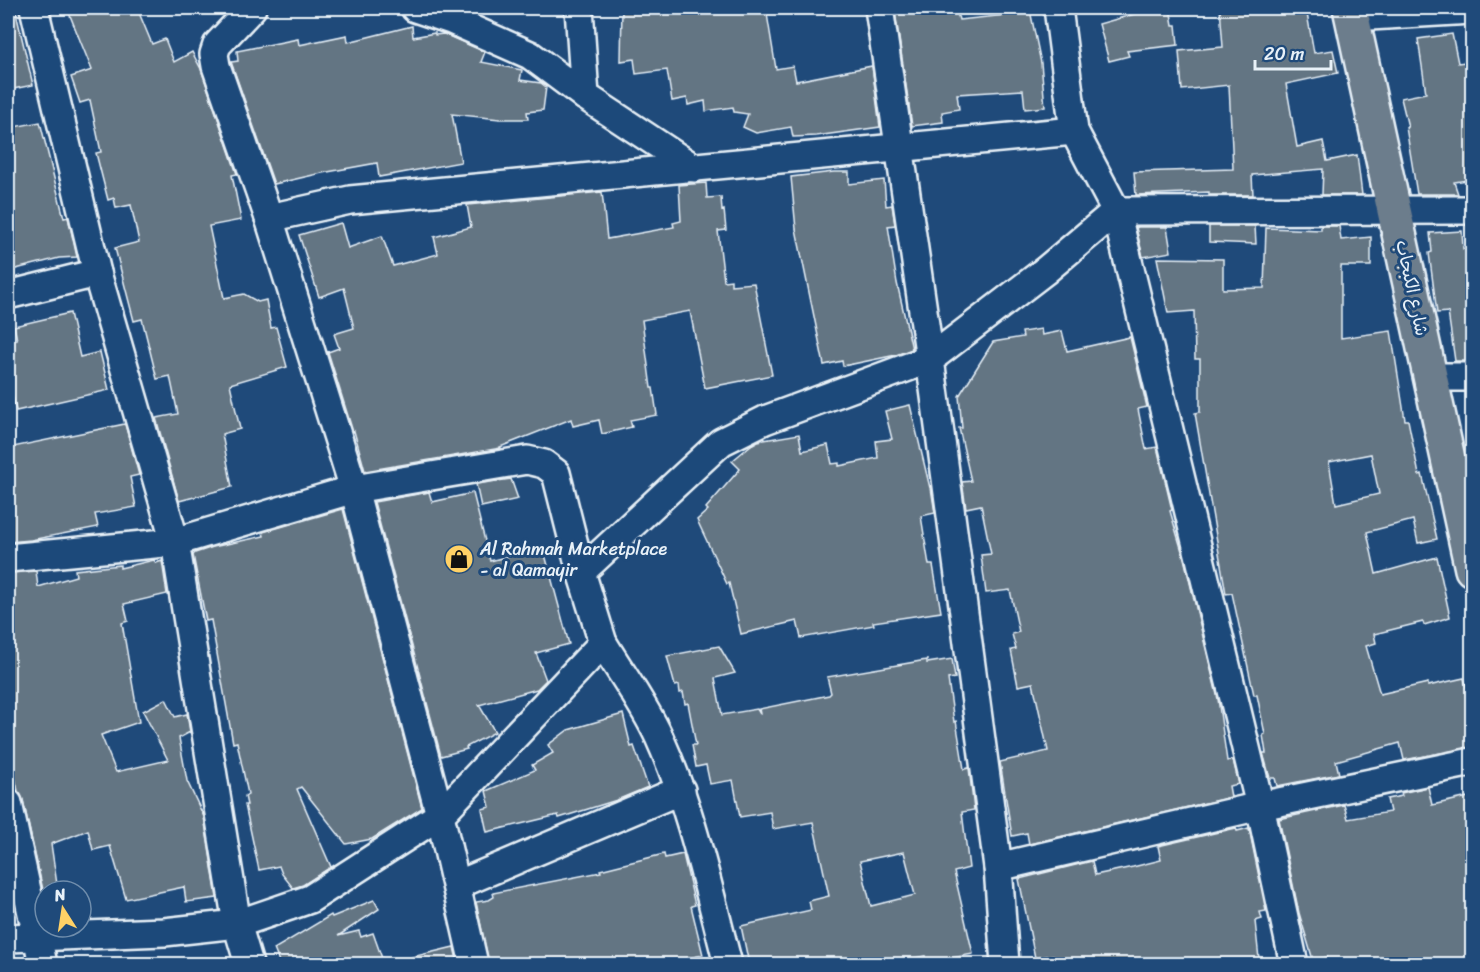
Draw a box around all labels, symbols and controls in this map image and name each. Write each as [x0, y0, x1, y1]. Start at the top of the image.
scale bar [1255, 33, 1332, 71]
text: 20 m [1264, 38, 1304, 70]
street label: شارع الكبجاب [1386, 237, 1438, 339]
place label: Al Rahmah Marketplace - al Qamayir [479, 533, 667, 586]
shop icon: Al Rahmah Marketplace - al Qamayir [443, 543, 475, 575]
north arrow [33, 879, 93, 939]
text: N [51, 879, 69, 910]

